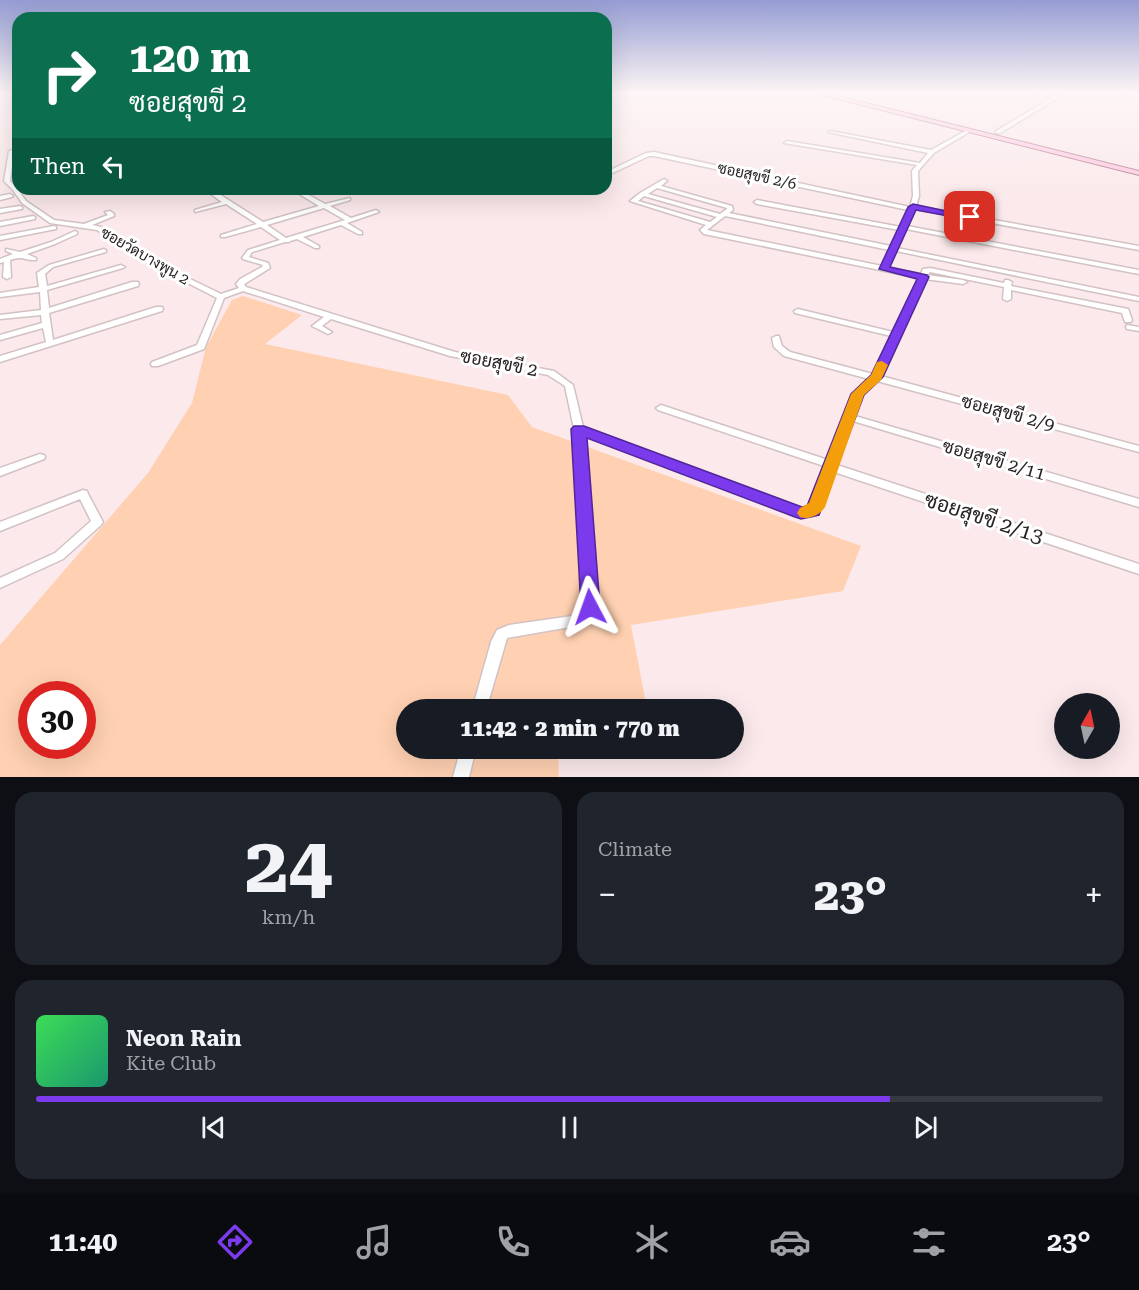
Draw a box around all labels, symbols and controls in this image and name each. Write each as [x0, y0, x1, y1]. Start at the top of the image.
text: 120 m [129, 33, 251, 82]
icon: right [30, 36, 108, 114]
text: ซอยสุขขี 2 [129, 87, 247, 119]
icon: left [97, 150, 130, 183]
text: Then [30, 154, 85, 179]
street label: ซอยสุขขี 2/6 [716, 158, 798, 195]
pin [944, 191, 995, 242]
icon: arrive [953, 200, 986, 233]
street label: ซอยวัดบางพูน 2 [97, 223, 193, 290]
street label: ซอยสุขขี 2 [458, 343, 540, 382]
street label: ซอยสุขขี 2/9 [958, 388, 1058, 437]
street label: ซอยสุขขี 2/11 [940, 433, 1049, 486]
street label: ซอยสุขขี 2/13 [921, 487, 1047, 550]
position arrow [558, 575, 622, 639]
speed limit sign: 30 [18, 681, 96, 759]
north arrow [1054, 693, 1120, 759]
map controls [1054, 693, 1120, 759]
text: 11:42 · 2 min · 770 m [460, 716, 680, 741]
text: 24 [245, 820, 332, 911]
text: Climate [598, 837, 672, 861]
text: 23° [814, 868, 887, 921]
text: − [598, 875, 616, 914]
text: + [1085, 875, 1103, 914]
text: km/h [262, 905, 315, 929]
text: Neon Rain [126, 1026, 241, 1051]
text: Kite Club [126, 1051, 216, 1075]
icon: previous [197, 1111, 230, 1144]
icon: pause [553, 1111, 586, 1144]
icon: next [909, 1111, 942, 1144]
icon: directions [214, 1221, 256, 1263]
icon: music [353, 1221, 395, 1263]
icon: phone [492, 1221, 534, 1263]
icon: climate [631, 1221, 673, 1263]
icon: car [769, 1221, 811, 1263]
icon: filters [908, 1221, 950, 1263]
text: 11:40 [48, 1226, 117, 1258]
text: 23° [1047, 1226, 1091, 1258]

